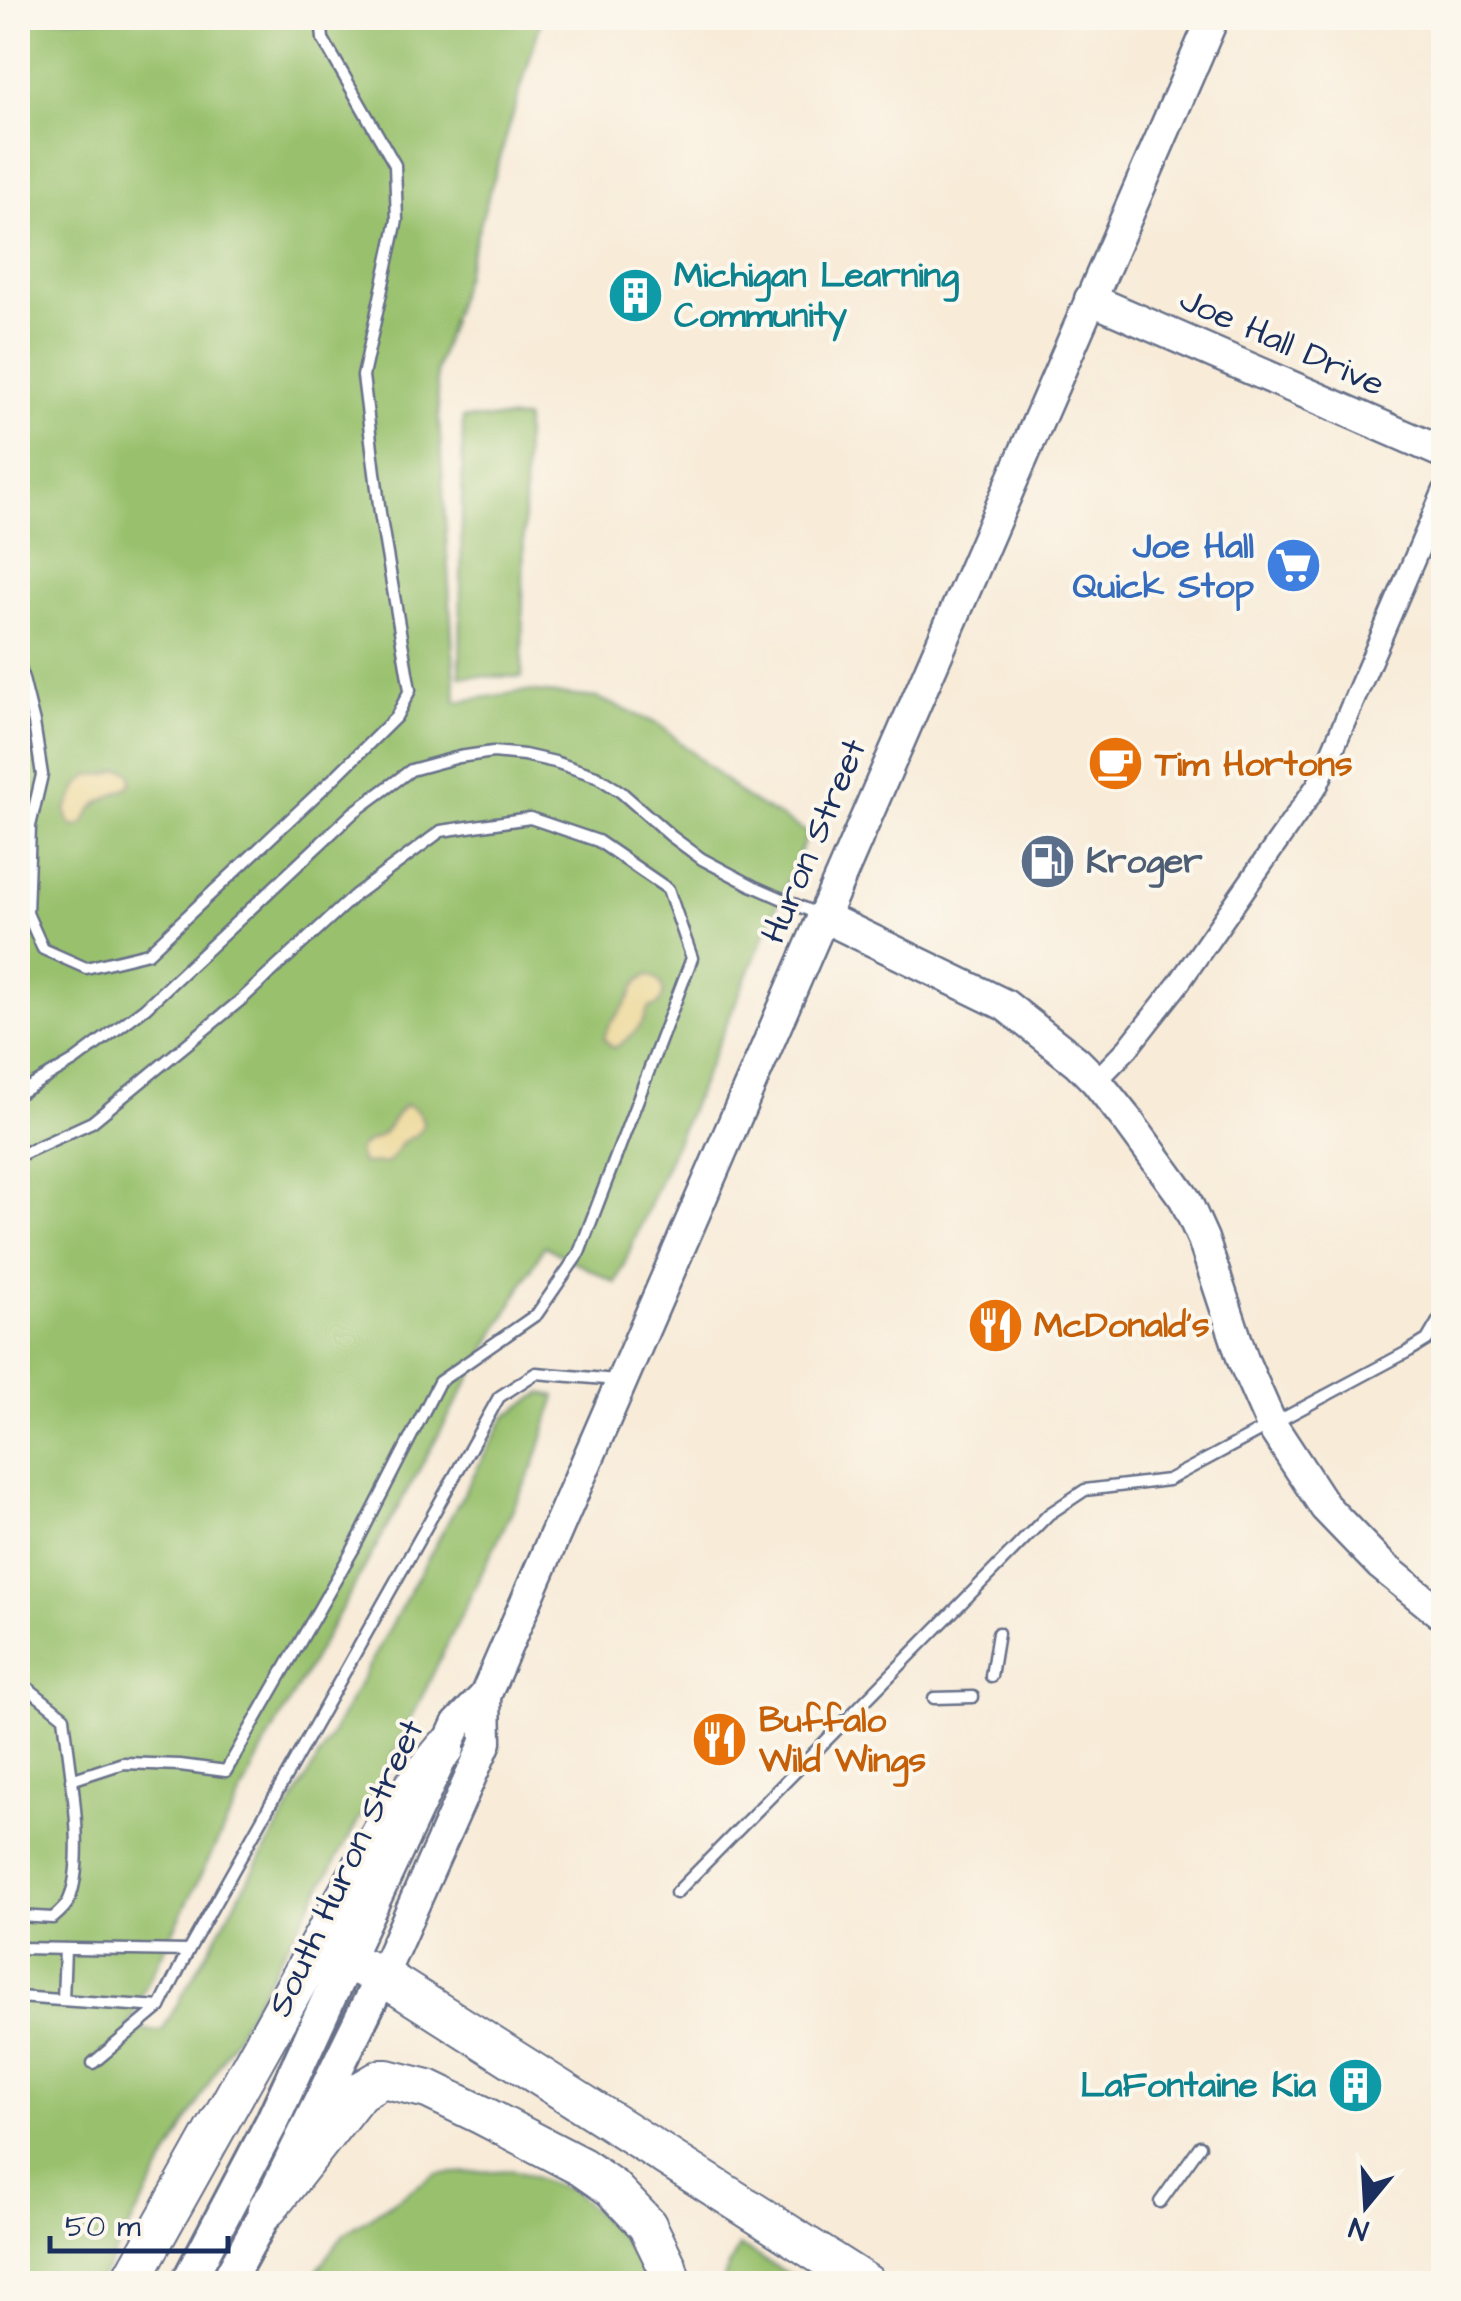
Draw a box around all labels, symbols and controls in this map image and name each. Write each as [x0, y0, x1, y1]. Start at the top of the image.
place label: Michigan Learning Community [674, 251, 959, 342]
building icon: Michigan Learning Community [605, 265, 665, 325]
street label: Joe Hall Drive [1172, 275, 1392, 409]
place label: Joe Hall Quick Stop [1073, 522, 1255, 612]
supermarket icon: Joe Hall Quick Stop [1263, 536, 1323, 596]
street label: Huron Street [749, 731, 879, 951]
cafe icon: Tim Hortons [1086, 734, 1146, 794]
place label: Tim Hortons [1154, 740, 1352, 789]
fuel station icon: Kroger [1017, 831, 1077, 891]
place label: Kroger [1086, 837, 1203, 888]
restaurant icon: McDonald's [965, 1295, 1025, 1355]
place label: McDonald's [1034, 1301, 1209, 1350]
place label: Buffalo Wild Wings [758, 1696, 926, 1787]
restaurant icon: Buffalo Wild Wings [690, 1710, 750, 1770]
street label: South Huron Street [256, 1711, 436, 2025]
building icon: LaFontaine Kia [1325, 2055, 1385, 2115]
place label: LaFontaine Kia [1081, 2061, 1316, 2110]
north arrow [1316, 2156, 1416, 2256]
scale bar [50, 2191, 228, 2253]
text: 50 m [65, 2206, 141, 2248]
text: N [1344, 2207, 1373, 2250]

